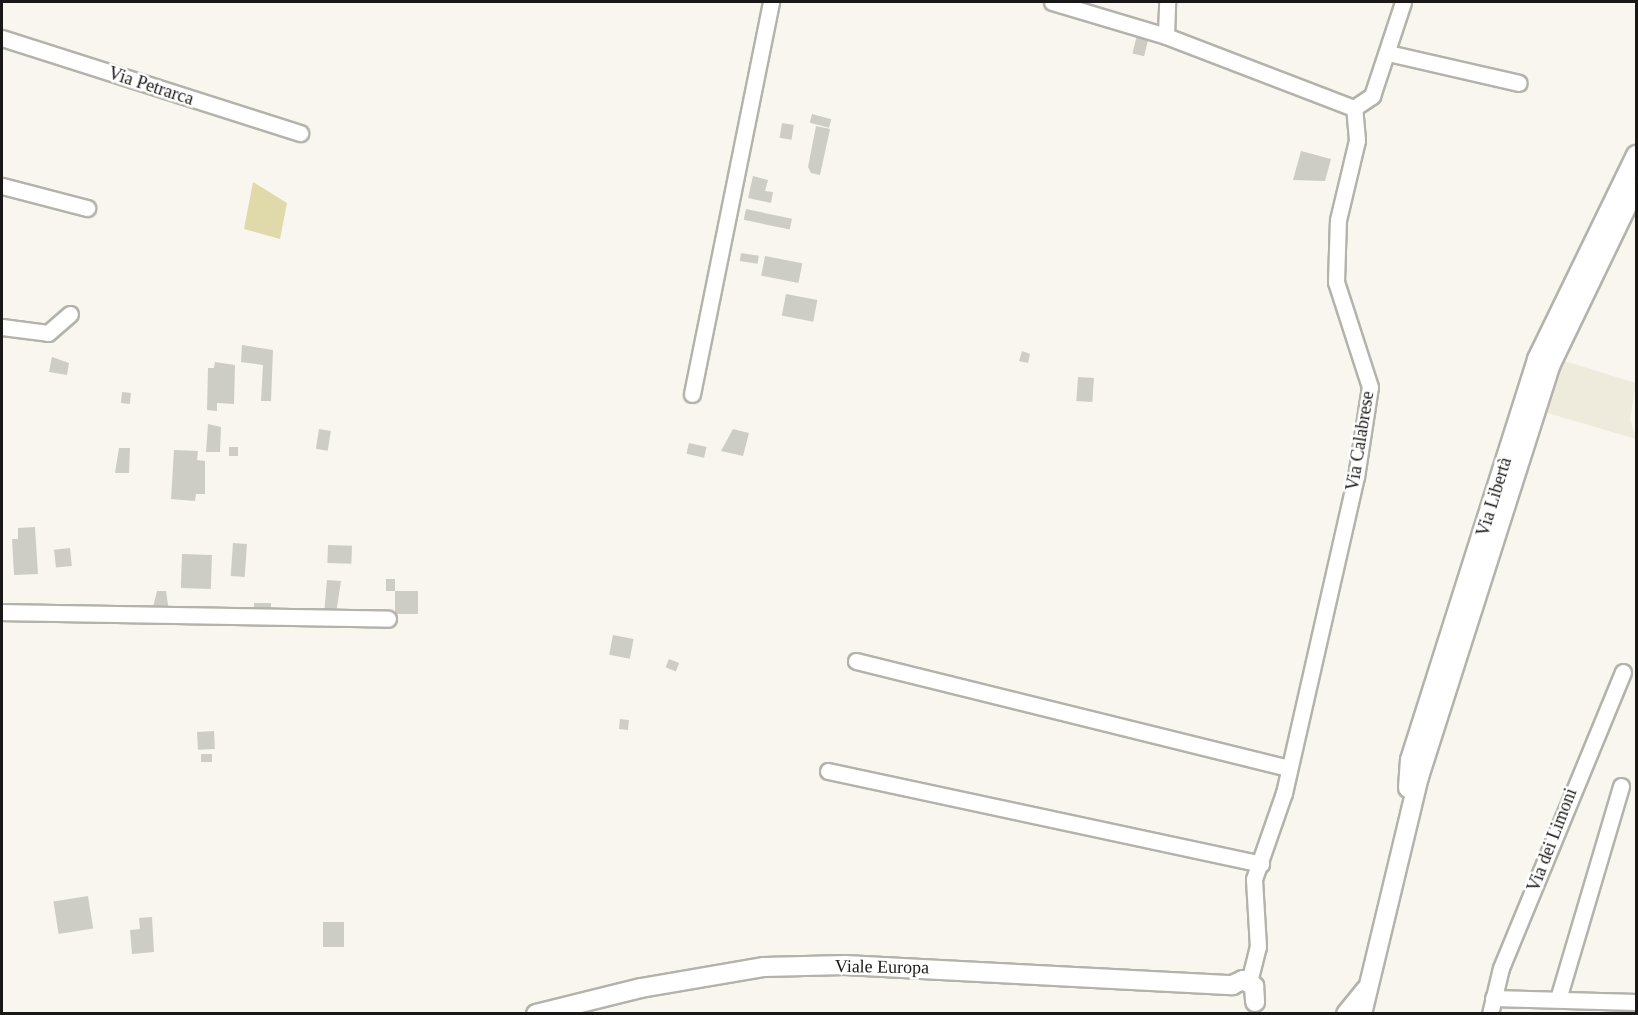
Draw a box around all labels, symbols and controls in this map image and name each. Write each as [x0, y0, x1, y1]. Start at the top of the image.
street label: Via Petrarca [106, 62, 196, 110]
street label: Via Calabrese [1341, 390, 1379, 492]
street label: Via Libertà [1472, 455, 1516, 539]
street label: Via dei Limoni [1522, 785, 1582, 895]
street label: Viale Europa [835, 955, 929, 979]

